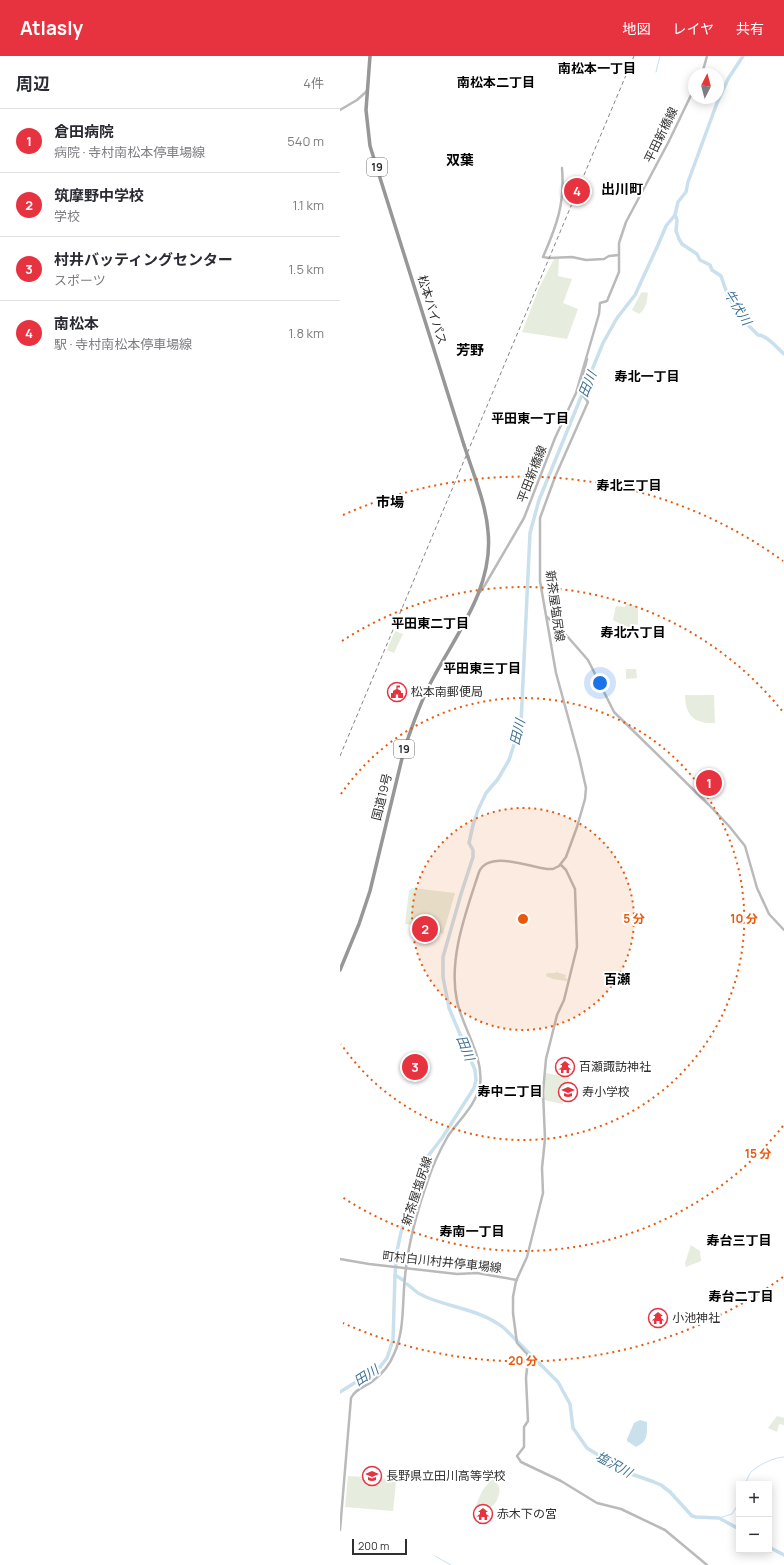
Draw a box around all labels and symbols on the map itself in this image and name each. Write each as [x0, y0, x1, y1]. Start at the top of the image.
district label: 南松本一丁目 [558, 59, 636, 77]
north arrow [688, 68, 724, 104]
district label: 南松本二丁目 [457, 73, 535, 91]
street label: 平田新橋線 [640, 104, 681, 165]
district label: 双葉 [446, 150, 474, 169]
road number: 19 [367, 158, 387, 176]
pin: 4 [564, 176, 590, 206]
district label: 出川町 [601, 179, 643, 198]
street label: 松本バイパス [414, 273, 451, 347]
water label: 牛伏川 [720, 286, 757, 330]
district label: 芳野 [456, 340, 484, 359]
water label: 田川 [574, 367, 601, 399]
district label: 寿北一丁目 [614, 367, 680, 385]
district label: 平田東一丁目 [491, 409, 569, 427]
street label: 平田新橋線 [513, 443, 550, 505]
district label: 寿北三丁目 [596, 476, 662, 494]
district label: 市場 [376, 492, 404, 511]
street label: 新茶屋塩尻線 [542, 569, 569, 643]
district label: 平田東二丁目 [391, 614, 469, 632]
district label: 寿北六丁目 [600, 623, 666, 641]
district label: 平田東三丁目 [443, 659, 521, 677]
your location [590, 673, 610, 693]
public building icon: 松本南郵便局 [386, 681, 408, 703]
place label: 松本南郵便局 [411, 683, 483, 700]
water label: 田川 [505, 715, 529, 747]
road number: 19 [394, 740, 414, 758]
pin: 1 [696, 768, 722, 798]
street label: 国道19号 [367, 771, 396, 822]
text: 5 分 [623, 910, 645, 927]
text: 10 分 [730, 910, 758, 927]
centre of rings [516, 912, 530, 926]
pin: 2 [412, 914, 438, 944]
district label: 百瀬 [604, 970, 631, 988]
water label: 田川 [453, 1033, 480, 1065]
pin: 3 [402, 1052, 428, 1082]
temple icon: 百瀬諏訪神社 [554, 1056, 576, 1078]
place label: 百瀬諏訪神社 [579, 1058, 651, 1075]
school or university icon: 寿小学校 [557, 1081, 579, 1103]
district label: 寿中二丁目 [477, 1082, 543, 1100]
place label: 寿小学校 [582, 1083, 630, 1100]
text: 15 分 [745, 1145, 771, 1162]
street label: 新茶屋塩尻線 [397, 1154, 436, 1228]
district label: 寿南一丁目 [439, 1222, 505, 1240]
district label: 寿台三丁目 [706, 1231, 772, 1249]
street label: 町村白川村井停車場線 [381, 1247, 503, 1276]
district label: 寿台二丁目 [708, 1287, 774, 1305]
temple icon: 小池神社 [647, 1307, 669, 1329]
place label: 小池神社 [672, 1309, 720, 1326]
text: 20 分 [508, 1352, 538, 1369]
water label: 田川 [350, 1359, 383, 1390]
water label: 塩沢川 [593, 1447, 637, 1482]
school or university icon: 長野県立田川高等学校 [361, 1465, 383, 1487]
place label: 長野県立田川高等学校 [386, 1467, 506, 1484]
temple icon: 赤木下の宮 [472, 1503, 494, 1525]
place label: 赤木下の宮 [497, 1505, 557, 1522]
scale bar [352, 1537, 407, 1556]

